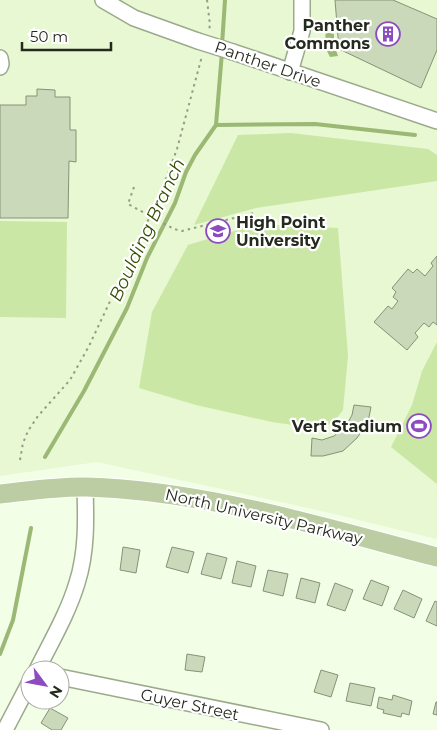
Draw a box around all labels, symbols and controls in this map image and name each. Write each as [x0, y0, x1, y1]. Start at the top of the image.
place label: Panther Commons [285, 16, 370, 53]
scale bar [22, 20, 111, 52]
building icon: Panther Commons [375, 21, 401, 47]
text: 50 m [30, 27, 68, 46]
street label: Panther Drive [212, 37, 323, 92]
water label: Boulding Branch [104, 155, 190, 305]
place label: High Point University [236, 213, 325, 250]
school or university icon: High Point University [205, 218, 231, 244]
sports icon: Vert Stadium [406, 413, 432, 439]
place label: Vert Stadium [291, 417, 402, 436]
street label: North University Parkway [163, 485, 365, 549]
north arrow [20, 660, 70, 710]
text: N [45, 682, 67, 701]
street label: Guyer Street [139, 685, 241, 724]

